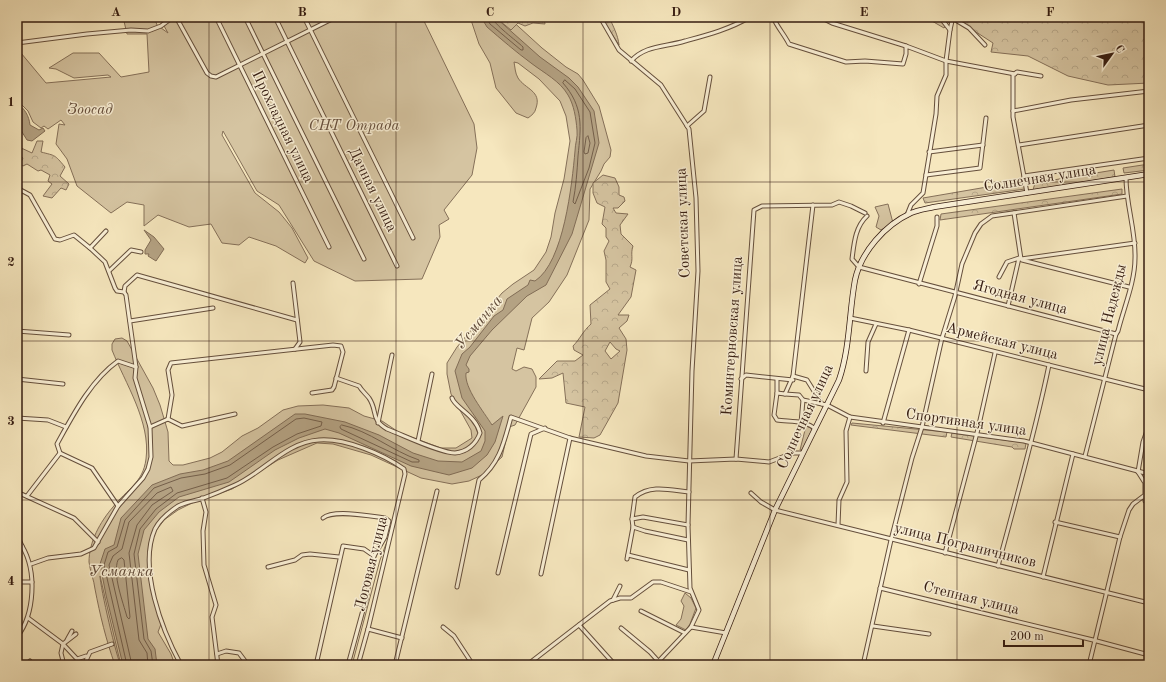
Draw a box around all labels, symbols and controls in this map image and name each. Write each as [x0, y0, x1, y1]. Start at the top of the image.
text: A [111, 6, 121, 19]
text: B [297, 6, 307, 19]
text: C [486, 6, 494, 19]
text: D [671, 6, 681, 19]
text: E [860, 6, 869, 19]
text: F [1046, 6, 1055, 19]
north arrow [1092, 34, 1132, 74]
text: С [1113, 43, 1126, 55]
street label: Прохладная улица [248, 69, 316, 186]
text: 1 [7, 96, 15, 109]
park label: Зоосад [67, 102, 113, 118]
park label: СНТ Отрада [309, 119, 399, 134]
street label: Дачная улица [345, 145, 399, 235]
street label: Солнечная улица [983, 163, 1098, 195]
street label: Советская улица [675, 167, 693, 278]
street label: Коминтерновская улица [720, 255, 746, 416]
text: 2 [7, 256, 15, 269]
street label: улица Надежды [1090, 263, 1130, 367]
street label: Ягодная улица [971, 278, 1070, 318]
water label: Усманка [452, 293, 506, 353]
street label: Армейская улица [945, 321, 1060, 363]
street label: Солнечная улица [775, 362, 837, 472]
street label: Спортивная улица [905, 407, 1028, 439]
text: 3 [7, 415, 15, 428]
street label: Логовая улица [353, 514, 391, 613]
street label: улица Пограничников [892, 521, 1038, 571]
water label: Усманка [89, 564, 154, 580]
text: 4 [7, 575, 15, 588]
street label: Степная улица [922, 580, 1021, 618]
scale bar [1004, 622, 1083, 648]
text: 200 m [1010, 631, 1044, 643]

